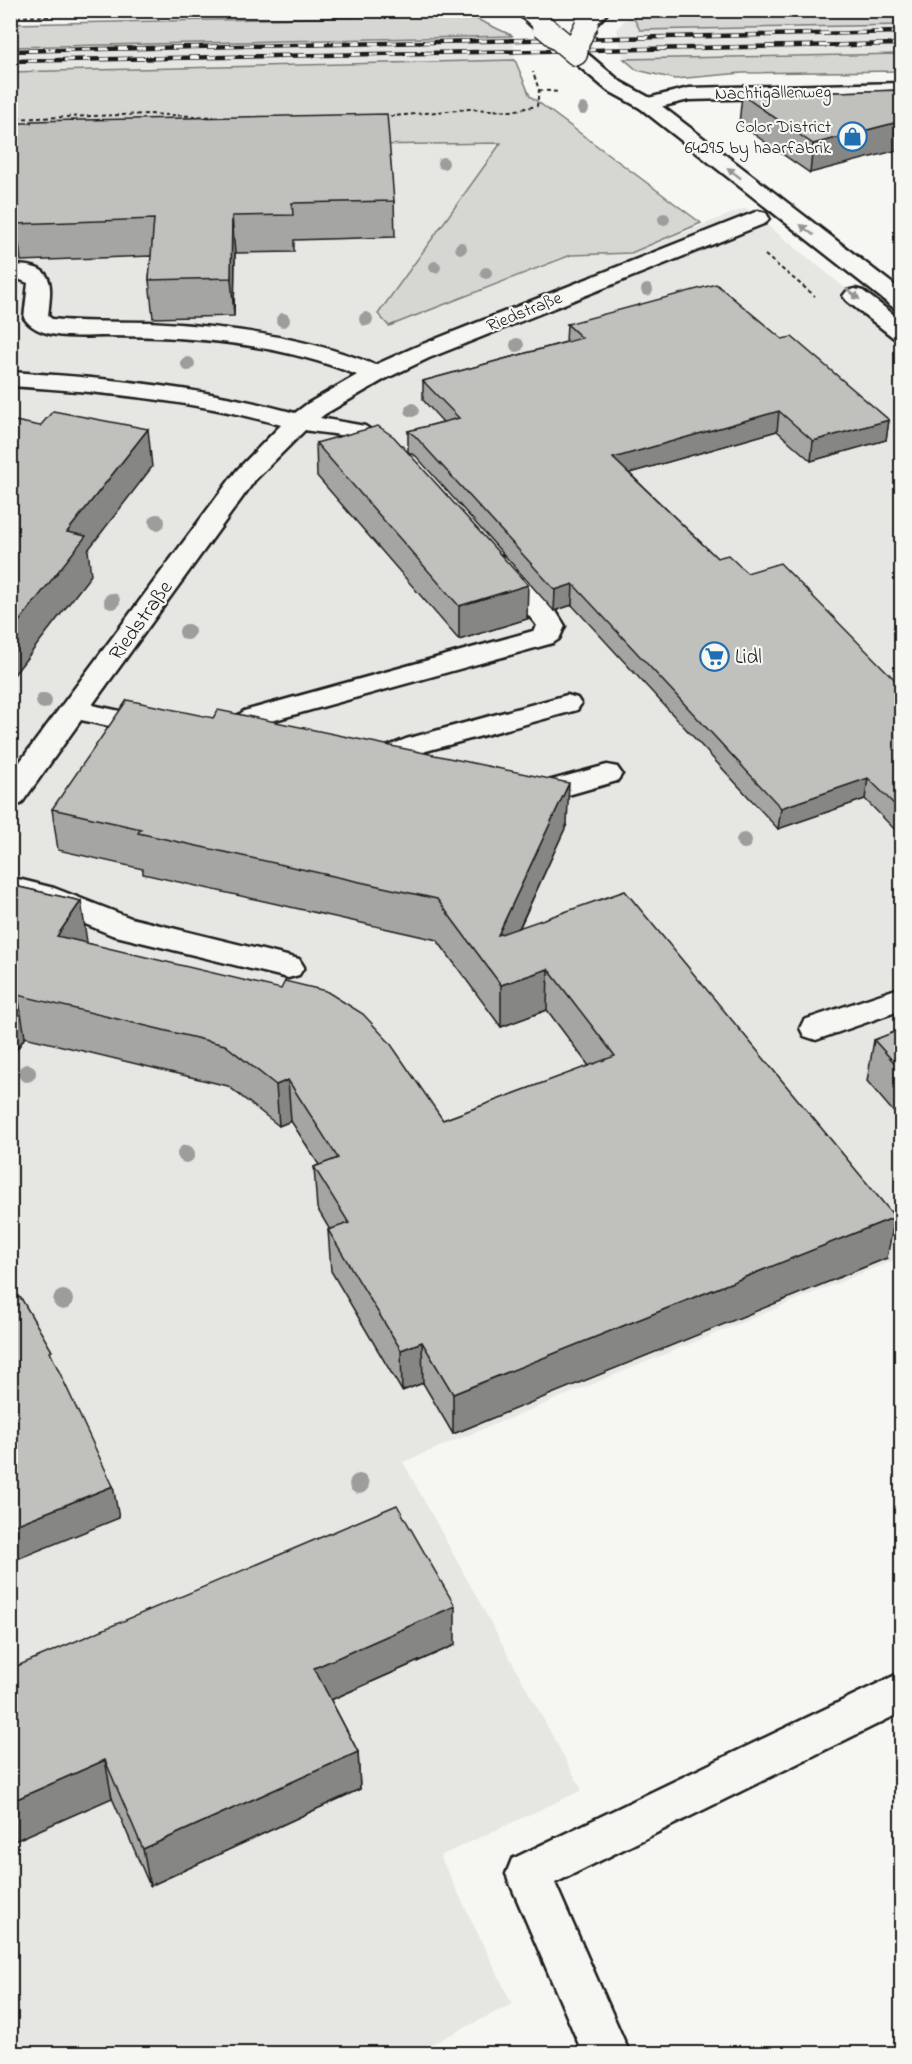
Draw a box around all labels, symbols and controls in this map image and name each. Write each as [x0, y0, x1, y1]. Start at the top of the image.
street label: Nachtigallenweg [715, 80, 832, 109]
place label: Color District 64295 by haarfabrik [685, 115, 831, 162]
shop icon: Color District 64295 by haarfabrik [836, 120, 868, 152]
one-way arrow [726, 166, 742, 179]
one-way arrow [799, 224, 815, 237]
street label: Riedstraße [483, 286, 567, 340]
one-way arrow [845, 288, 861, 301]
street label: Riedstraße [102, 574, 181, 667]
supermarket icon: Lidl [698, 640, 730, 672]
place label: Lidl [735, 643, 762, 673]

